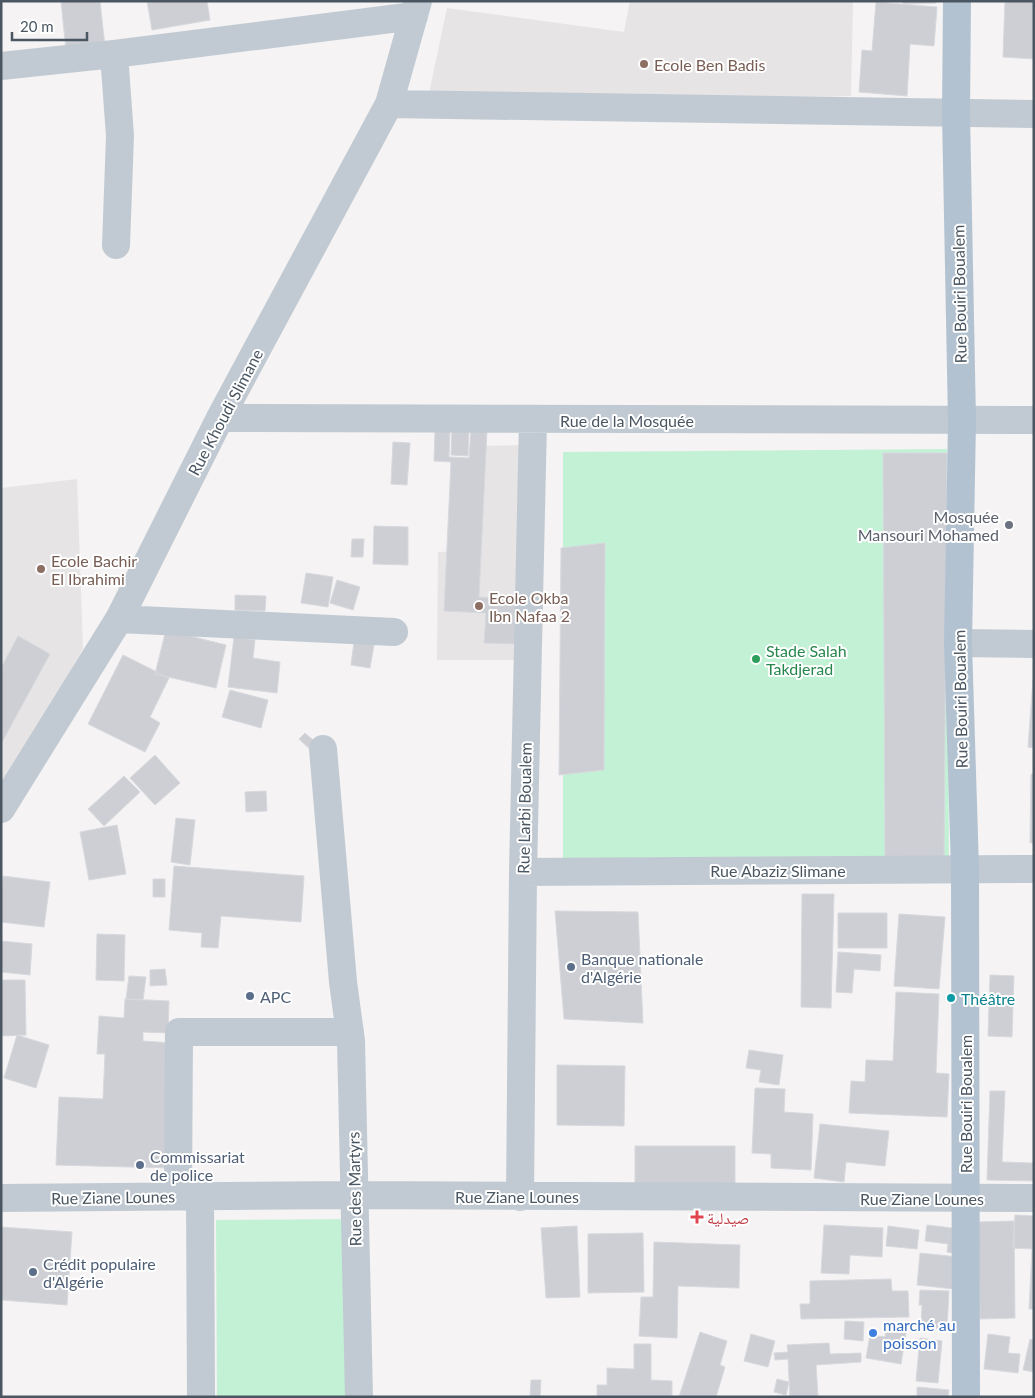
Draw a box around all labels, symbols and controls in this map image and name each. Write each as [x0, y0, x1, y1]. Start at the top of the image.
scale bar [12, 10, 88, 42]
text: 20 m [20, 17, 54, 35]
place label: Ecole Ben Badis [654, 55, 765, 74]
marker: Ecole Ben Badis [638, 58, 650, 70]
street label: Rue Bouiri Boualem [948, 225, 970, 363]
street label: Rue Khoudi Slimane [184, 346, 266, 478]
street label: Rue de la Mosquée [560, 411, 694, 430]
place label: Mosquée Mansouri Mohamed [858, 507, 999, 544]
marker: Mosquée Mansouri Mohamed [1003, 519, 1015, 531]
place label: Ecole Bachir El Ibrahimi [51, 551, 137, 588]
marker: Ecole Bachir El Ibrahimi [35, 563, 47, 575]
place label: Ecole Okba Ibn Nafaa 2 [489, 588, 570, 625]
marker: Ecole Okba Ibn Nafaa 2 [473, 600, 485, 612]
street label: Rue Bouiri Boualem [949, 630, 971, 768]
place label: Stade Salah Takdjerad [766, 641, 847, 678]
marker: Stade Salah Takdjerad [750, 653, 762, 665]
street label: Rue Larbi Boualem [513, 742, 535, 874]
street label: Rue Abaziz Slimane [710, 861, 846, 880]
place label: Banque nationale d'Algérie [581, 949, 703, 986]
marker: Banque nationale d'Algérie [565, 961, 577, 973]
place label: APC [260, 987, 291, 1006]
place label: Théâtre [961, 989, 1015, 1008]
marker: APC [244, 990, 256, 1002]
marker: Théâtre [945, 992, 957, 1004]
street label: Rue Bouiri Boualem [956, 1035, 975, 1173]
street label: Rue des Martyrs [343, 1131, 364, 1246]
place label: Commissariat de police [150, 1147, 245, 1184]
marker: Commissariat de police [134, 1159, 146, 1171]
street label: Rue Ziane Lounes [51, 1186, 175, 1208]
street label: Rue Ziane Lounes [455, 1187, 579, 1206]
street label: Rue Ziane Lounes [860, 1189, 984, 1208]
place label: صيدلية [707, 1208, 749, 1227]
marker: صيدلية [691, 1211, 703, 1223]
place label: Crédit populaire d'Algérie [43, 1254, 156, 1291]
marker: Crédit populaire d'Algérie [27, 1266, 39, 1278]
place label: marché au poisson [883, 1315, 956, 1352]
marker: marché au poisson [867, 1327, 879, 1339]

